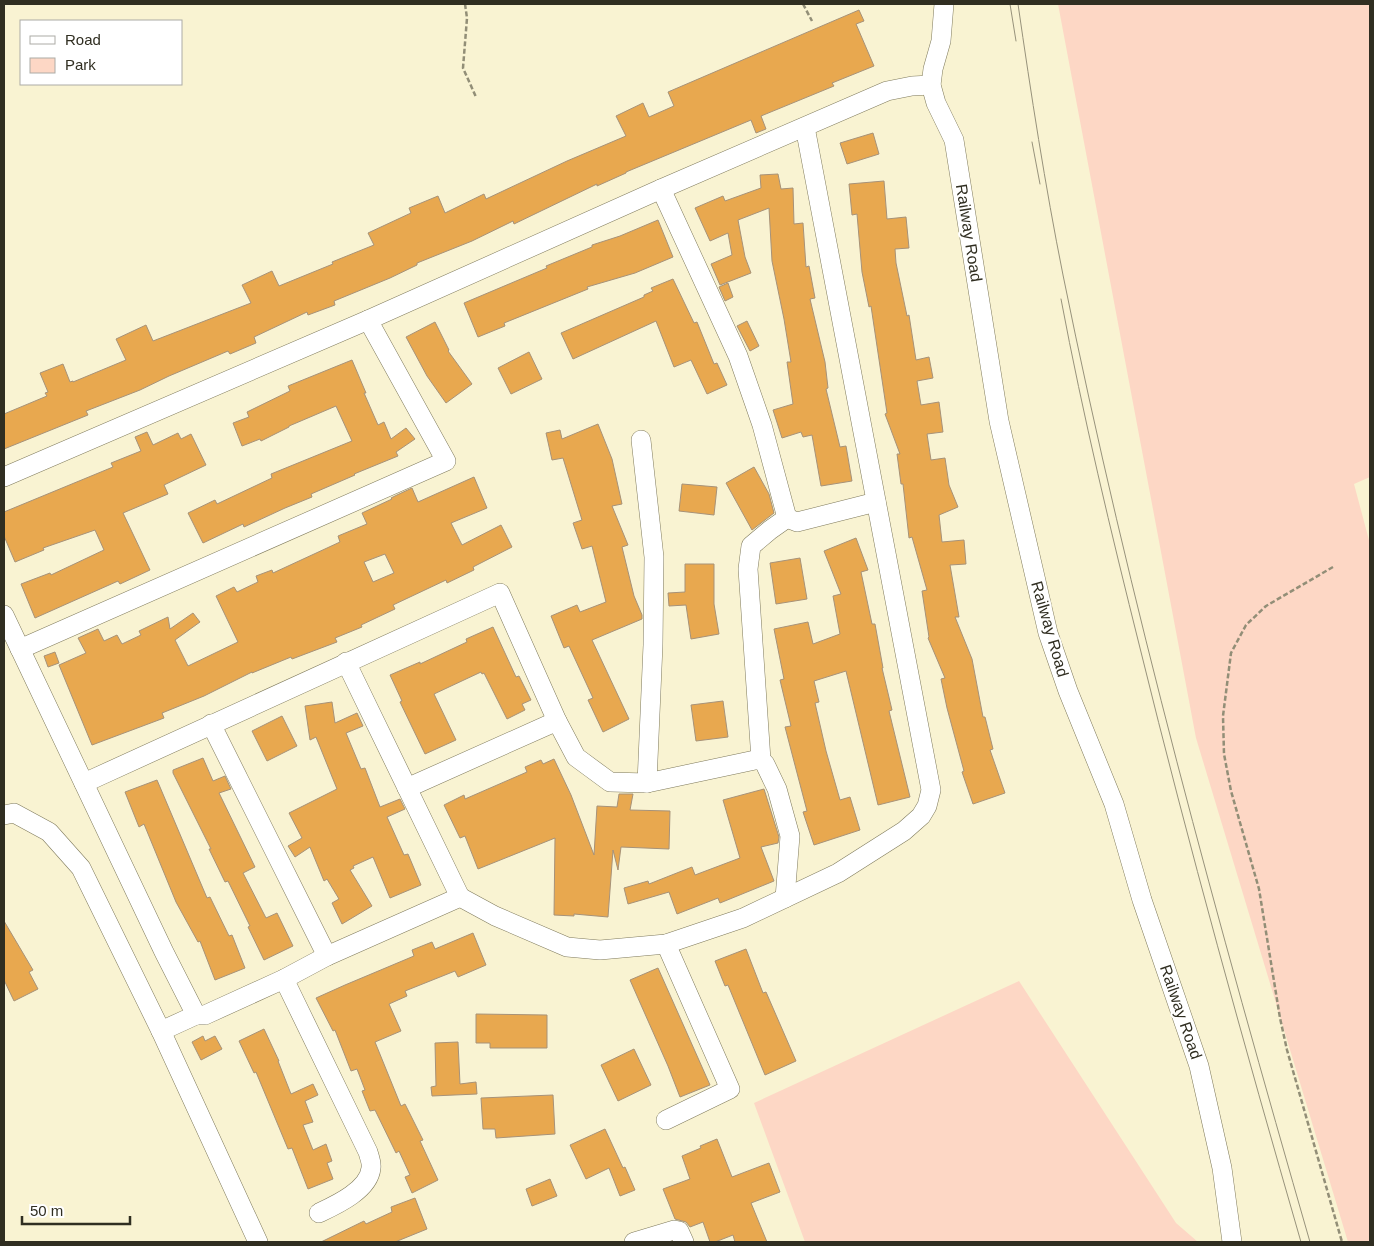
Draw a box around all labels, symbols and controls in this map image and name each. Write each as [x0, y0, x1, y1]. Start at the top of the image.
legend [20, 20, 182, 85]
text: Road [65, 31, 101, 48]
text: Park [65, 56, 96, 73]
street label: Railway Road [953, 183, 985, 283]
street label: Railway Road [1028, 579, 1072, 679]
street label: Railway Road [1157, 963, 1205, 1061]
scale bar [22, 1194, 130, 1226]
text: 50 m [30, 1202, 63, 1219]

